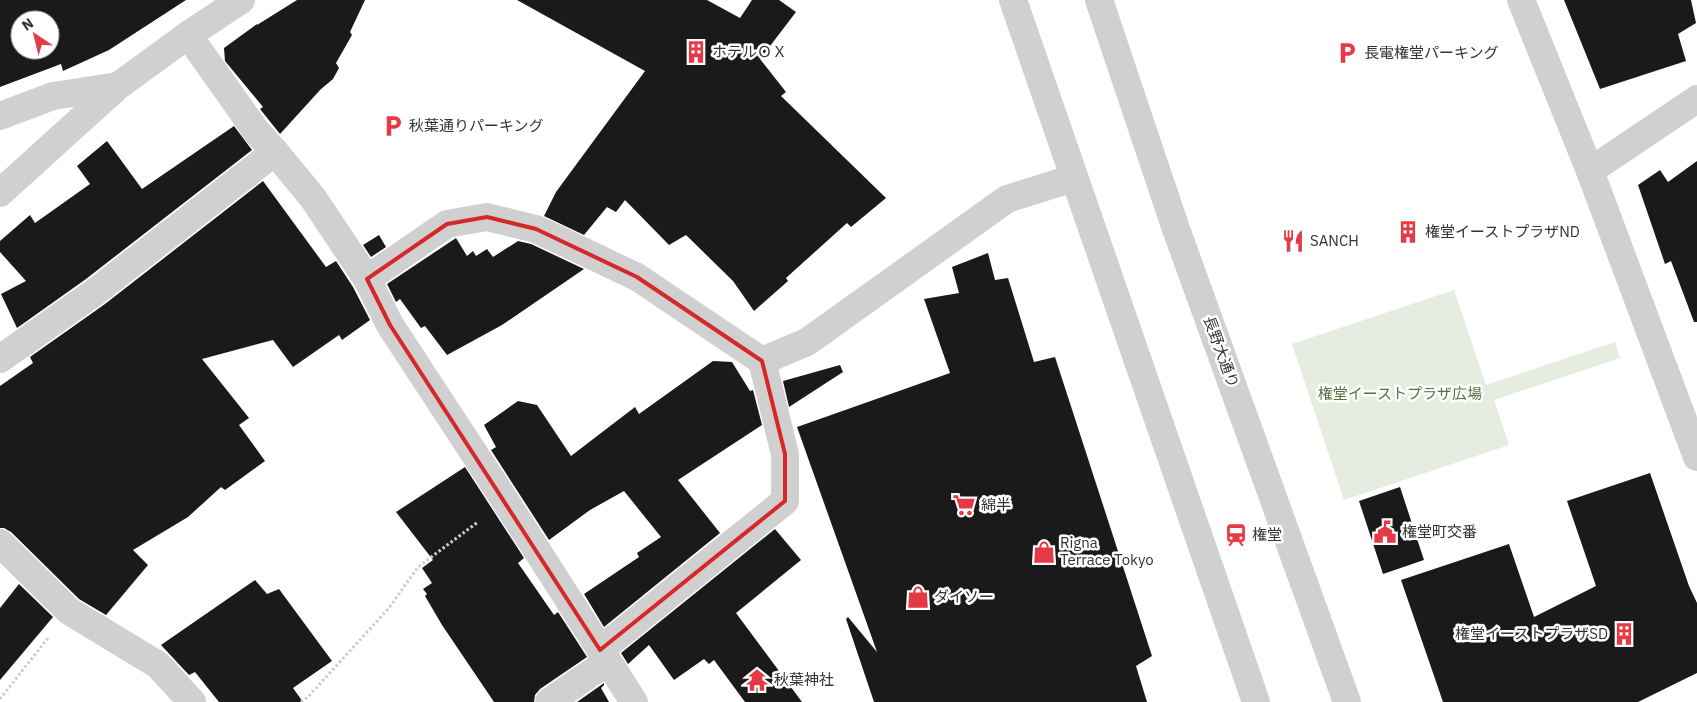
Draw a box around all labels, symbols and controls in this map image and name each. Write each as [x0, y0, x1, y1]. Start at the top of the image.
north arrow [10, 10, 60, 60]
text: N [18, 14, 37, 35]
building icon: ホテルＯＸ [683, 39, 709, 65]
parking icon: 長電権堂パーキング [1334, 40, 1360, 66]
place label: ホテルＯＸ [712, 42, 787, 61]
place label: 長電権堂パーキング [1364, 43, 1499, 62]
parking icon: 秋葉通りパーキング [380, 113, 406, 139]
place label: 秋葉通りパーキング [409, 116, 544, 135]
building icon: 権堂イーストプラザND [1395, 219, 1421, 245]
place label: 権堂イーストプラザND [1425, 222, 1580, 241]
restaurant icon: SANCH [1280, 228, 1306, 254]
place label: SANCH [1310, 231, 1359, 250]
street label: 長野大通り [1200, 313, 1243, 390]
park label: 権堂イーストプラザ広場 [1318, 384, 1482, 403]
supermarket icon: 綿半 [951, 492, 977, 518]
place label: 綿半 [981, 495, 1011, 514]
public building icon: 権堂町交番 [1372, 519, 1398, 545]
station icon: 権堂 [1223, 522, 1249, 548]
place label: 権堂町交番 [1402, 522, 1477, 541]
place label: 権堂 [1252, 525, 1282, 544]
place label: Rigna Terrace Tokyo [1060, 533, 1154, 569]
shop icon: Rigna Terrace Tokyo [1031, 539, 1057, 565]
shop icon: ダイソー [905, 584, 931, 610]
place label: ダイソー [934, 587, 994, 606]
building icon: 権堂イーストプラザSD [1611, 621, 1637, 647]
place label: 権堂イーストプラザSD [1455, 624, 1608, 643]
temple icon: 秋葉神社 [744, 667, 770, 693]
place label: 秋葉神社 [774, 670, 834, 689]

